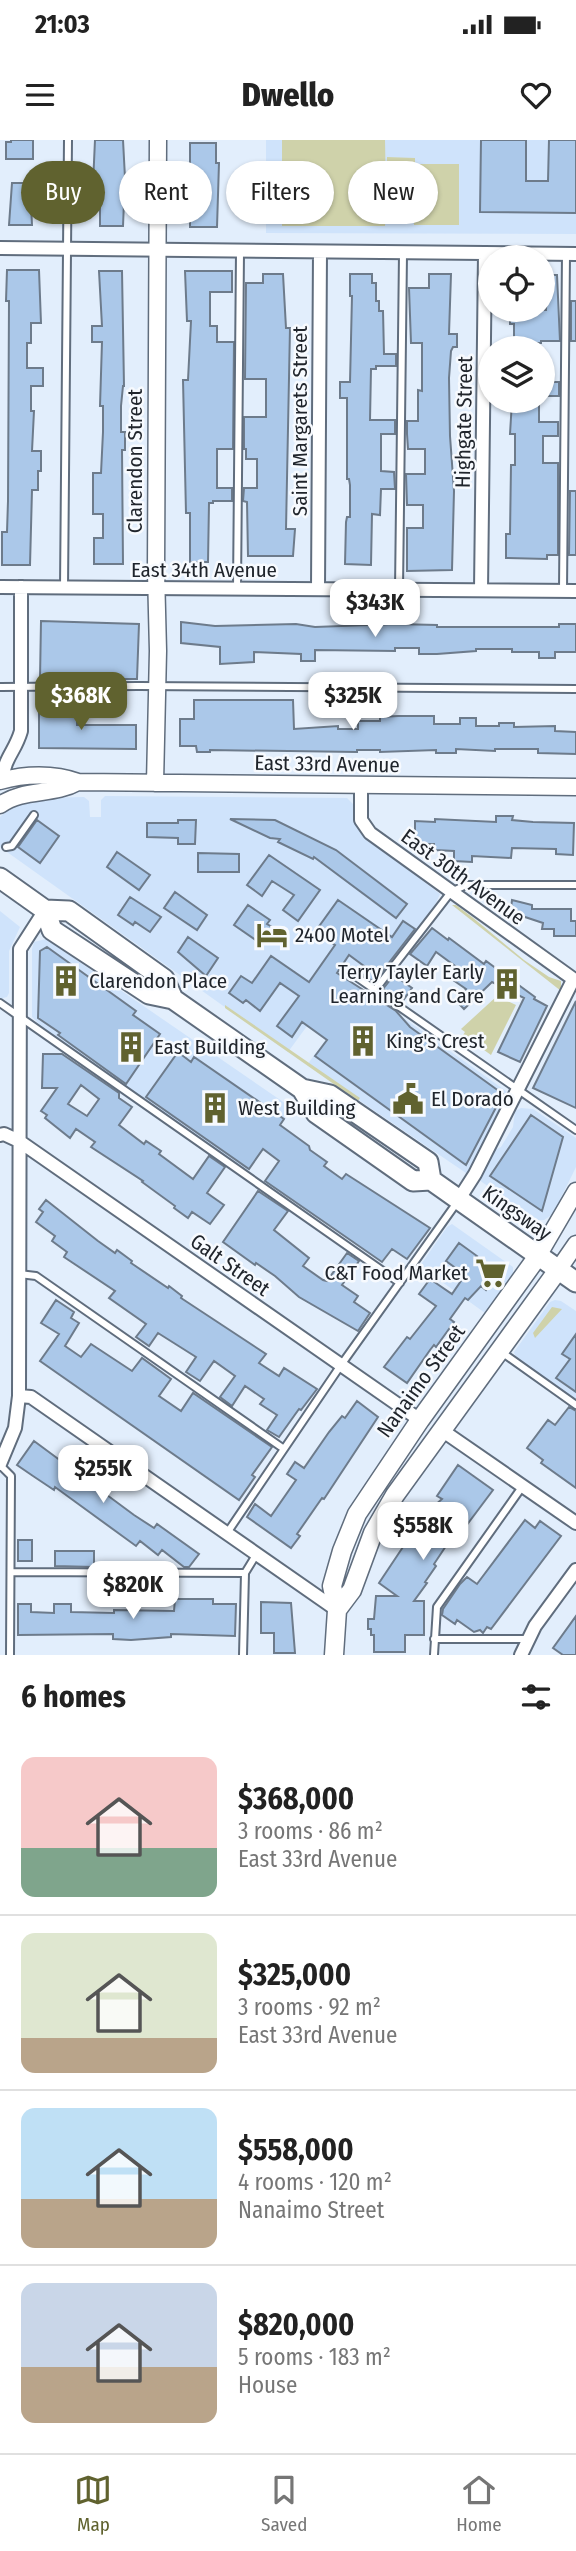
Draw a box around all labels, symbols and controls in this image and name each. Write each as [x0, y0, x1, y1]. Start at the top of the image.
text: 21:03 [35, 9, 90, 40]
icon: menu [21, 76, 59, 114]
text: Dwello [242, 76, 334, 114]
icon: heart [517, 76, 555, 114]
chip: Buy [21, 161, 105, 224]
chip: Rent [119, 161, 212, 224]
chip: Filters [226, 161, 334, 224]
chip: New [348, 161, 438, 224]
map controls [478, 245, 555, 413]
button: locate [478, 245, 555, 322]
street label: Saint Margarets Street [287, 326, 313, 516]
button: layers [478, 336, 555, 413]
street label: Highgate Street [450, 356, 478, 488]
street label: Clarendon Street [122, 389, 148, 533]
street label: East 34th Avenue [131, 557, 277, 583]
pin: $343K [326, 580, 424, 639]
text: $343K [346, 588, 404, 616]
pin: $368K [32, 672, 130, 732]
pin: $325K [304, 672, 402, 732]
text: $368K [51, 681, 111, 709]
text: $325K [324, 681, 382, 709]
street label: East 33rd Avenue [254, 750, 400, 778]
street label: East 30th Avenue [396, 823, 530, 931]
hotel icon: 2400 Motel [255, 918, 289, 952]
place label: 2400 Motel [295, 922, 390, 948]
place label: Terry Tayler Early Learning and Care [330, 959, 485, 1009]
building icon: Clarendon Place [49, 964, 83, 998]
building icon: Terry Tayler Early Learning and Care [490, 967, 524, 1001]
place label: Clarendon Place [89, 968, 227, 994]
building icon: King's Crest [346, 1024, 380, 1058]
place label: King's Crest [386, 1028, 485, 1054]
building icon: East Building [114, 1030, 148, 1064]
place label: East Building [154, 1034, 265, 1060]
public building icon: El Dorado [391, 1082, 425, 1116]
place label: El Dorado [431, 1086, 514, 1112]
building icon: West Building [198, 1091, 232, 1125]
place label: West Building [238, 1095, 355, 1121]
street label: Kingsway [477, 1180, 557, 1247]
street label: Galt Street [185, 1228, 275, 1302]
supermarket icon: C&T Food Market [474, 1256, 508, 1290]
place label: C&T Food Market [325, 1260, 468, 1286]
street label: Nanaimo Street [371, 1319, 471, 1443]
pin: $255K [54, 1446, 152, 1505]
text: $255K [74, 1454, 132, 1482]
pin: $558K [374, 1502, 472, 1562]
text: $558K [393, 1511, 453, 1539]
pin: $820K [84, 1562, 182, 1621]
text: $820K [103, 1570, 163, 1598]
icon: filters [517, 1678, 555, 1716]
text: 6 homes [21, 1679, 126, 1715]
text: $368,000 [238, 1781, 354, 1817]
icon: home [77, 1785, 161, 1869]
text: 3 rooms · 86 m² [238, 1817, 383, 1845]
text: East 33rd Avenue [238, 1845, 397, 1873]
text: $325,000 [238, 1957, 351, 1993]
icon: home [77, 1961, 161, 2045]
text: 3 rooms · 92 m² [238, 1993, 381, 2021]
text: East 33rd Avenue [238, 2021, 397, 2049]
text: $558,000 [238, 2132, 354, 2168]
icon: home [77, 2136, 161, 2220]
text: 4 rooms · 120 m² [238, 2168, 392, 2196]
text: Nanaimo Street [238, 2196, 384, 2224]
text: $820,000 [238, 2307, 354, 2343]
icon: home [77, 2311, 161, 2395]
text: 5 rooms · 183 m² [238, 2343, 391, 2371]
text: House [238, 2371, 297, 2399]
tab: Map [74, 2471, 112, 2536]
tab: Saved [261, 2471, 307, 2536]
tab: Home [456, 2471, 502, 2536]

